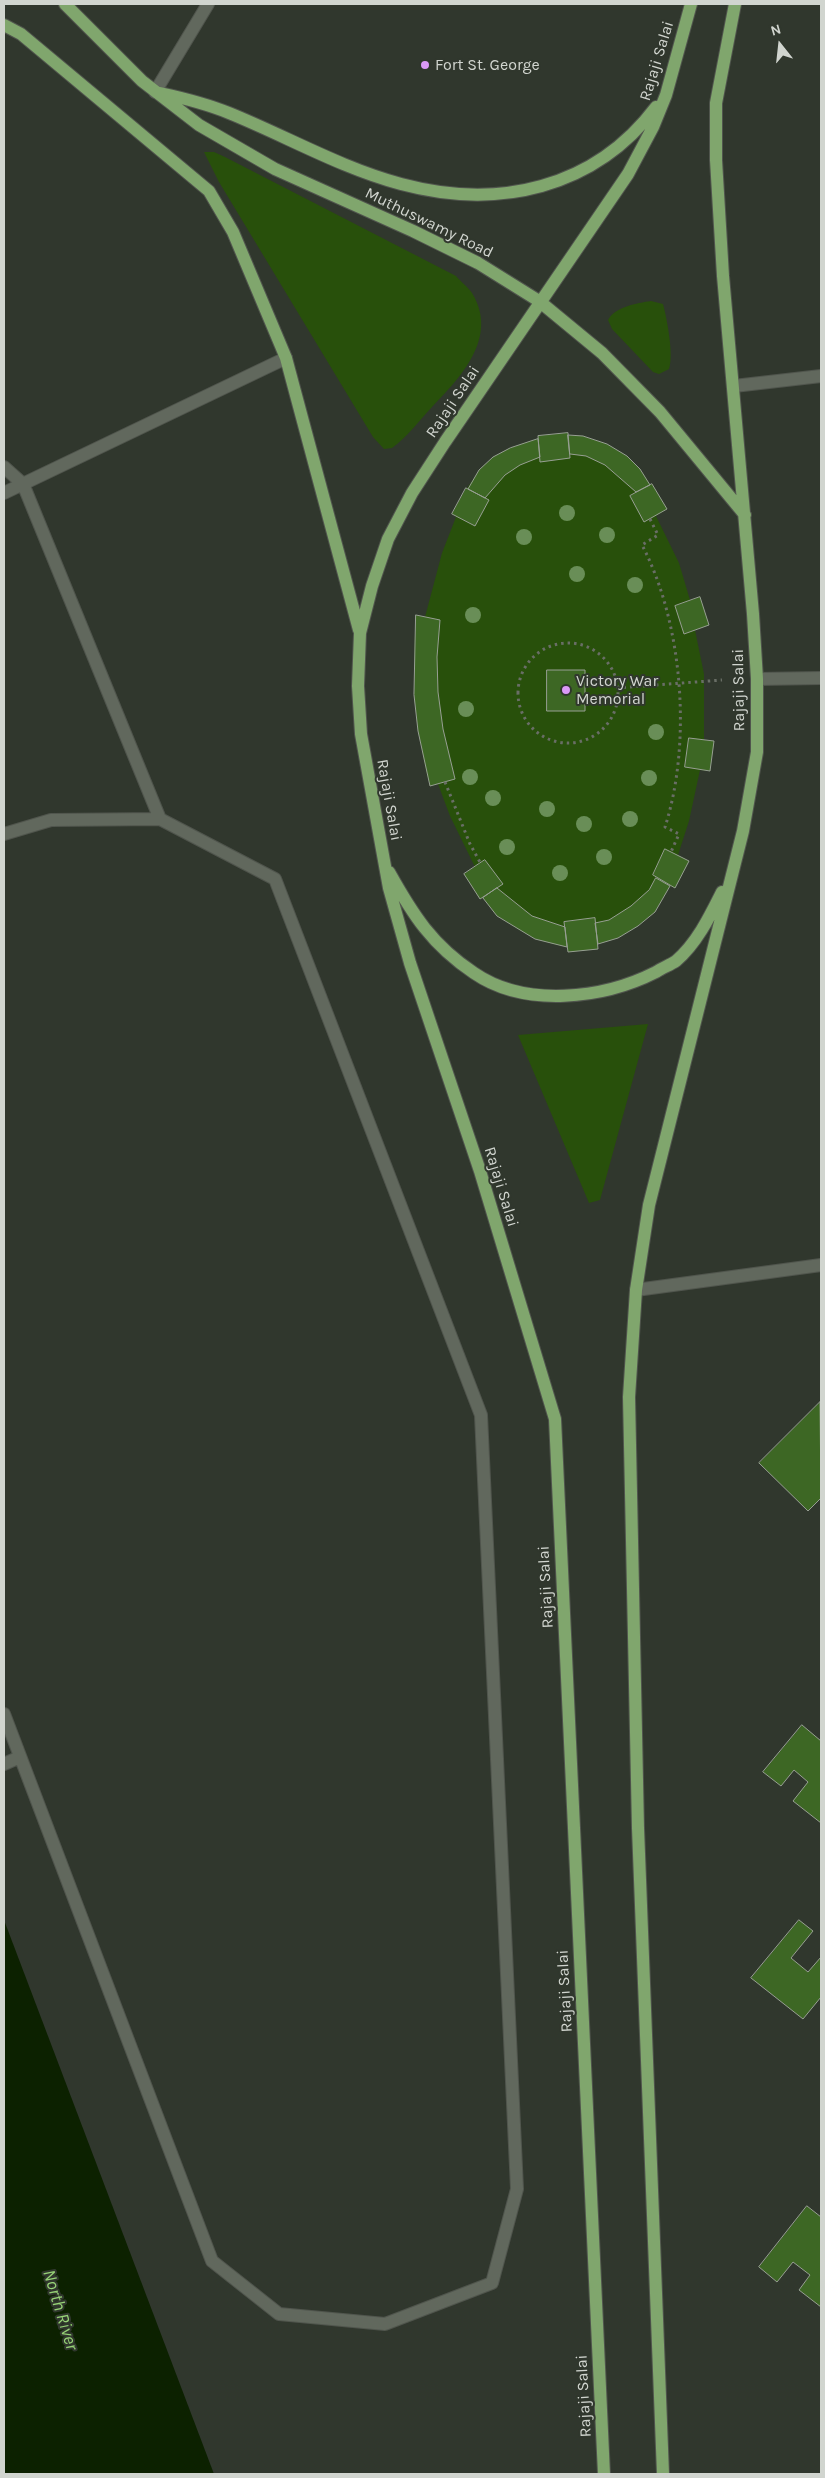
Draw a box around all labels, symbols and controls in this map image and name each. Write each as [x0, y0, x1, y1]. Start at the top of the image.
street label: Rajaji Salai [636, 19, 678, 103]
north arrow [755, 20, 805, 70]
text: N [769, 21, 783, 40]
place label: Fort St. George [435, 55, 540, 75]
marker: Fort St. George [419, 59, 431, 71]
street label: Muthuswamy Road [362, 184, 496, 262]
street label: Rajaji Salai [422, 362, 484, 442]
street label: Rajaji Salai [729, 649, 749, 731]
place label: Victory War Memorial [576, 671, 658, 709]
marker: Victory War Memorial [560, 684, 572, 696]
street label: Rajaji Salai [372, 758, 406, 842]
street label: Rajaji Salai [480, 1145, 522, 1229]
street label: Rajaji Salai [534, 1545, 558, 1629]
street label: Rajaji Salai [553, 1949, 577, 2033]
water label: North River [37, 2267, 83, 2353]
street label: Rajaji Salai [572, 2354, 596, 2438]

